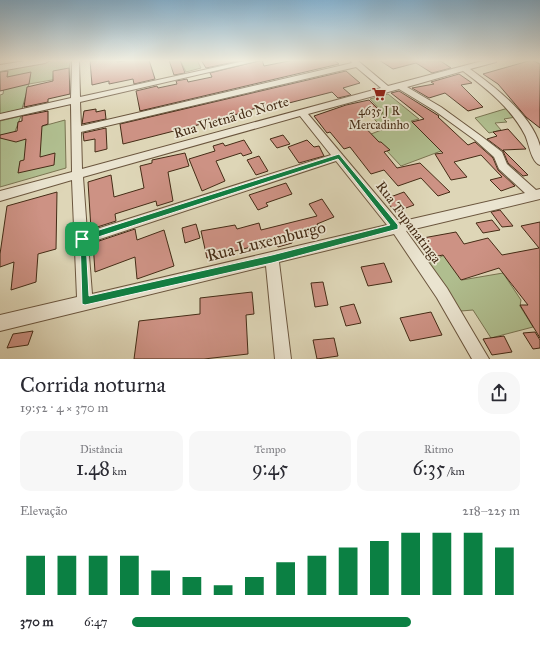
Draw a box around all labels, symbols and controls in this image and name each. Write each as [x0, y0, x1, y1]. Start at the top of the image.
supermarket icon: 4635 J R Mercadinho [371, 86, 387, 102]
street label: Rua Vietnã do Norte [172, 93, 291, 142]
place label: 4635 J R Mercadinho [349, 104, 409, 132]
street label: Rua Tupanatinga [372, 178, 445, 267]
street label: Rua Luxemburgo [204, 216, 328, 266]
pin [65, 222, 99, 256]
icon: arrive [71, 228, 93, 250]
text: Corrida noturna [20, 371, 166, 398]
button: share [478, 372, 520, 414]
text: 19:52 · 4 × 370 m [20, 400, 108, 416]
text: Distância [80, 443, 123, 456]
text: Tempo [254, 443, 286, 456]
text: Ritmo [424, 443, 453, 456]
text: 1.48 [76, 456, 110, 480]
text: 9:45 [252, 456, 288, 480]
text: 6:35 [413, 456, 445, 480]
text: km [110, 465, 127, 478]
text: /km [445, 465, 465, 478]
text: Elevação [20, 503, 67, 519]
text: 218–225 m [462, 503, 520, 519]
text: 370 m [20, 614, 53, 630]
text: 6:47 [84, 614, 108, 630]

